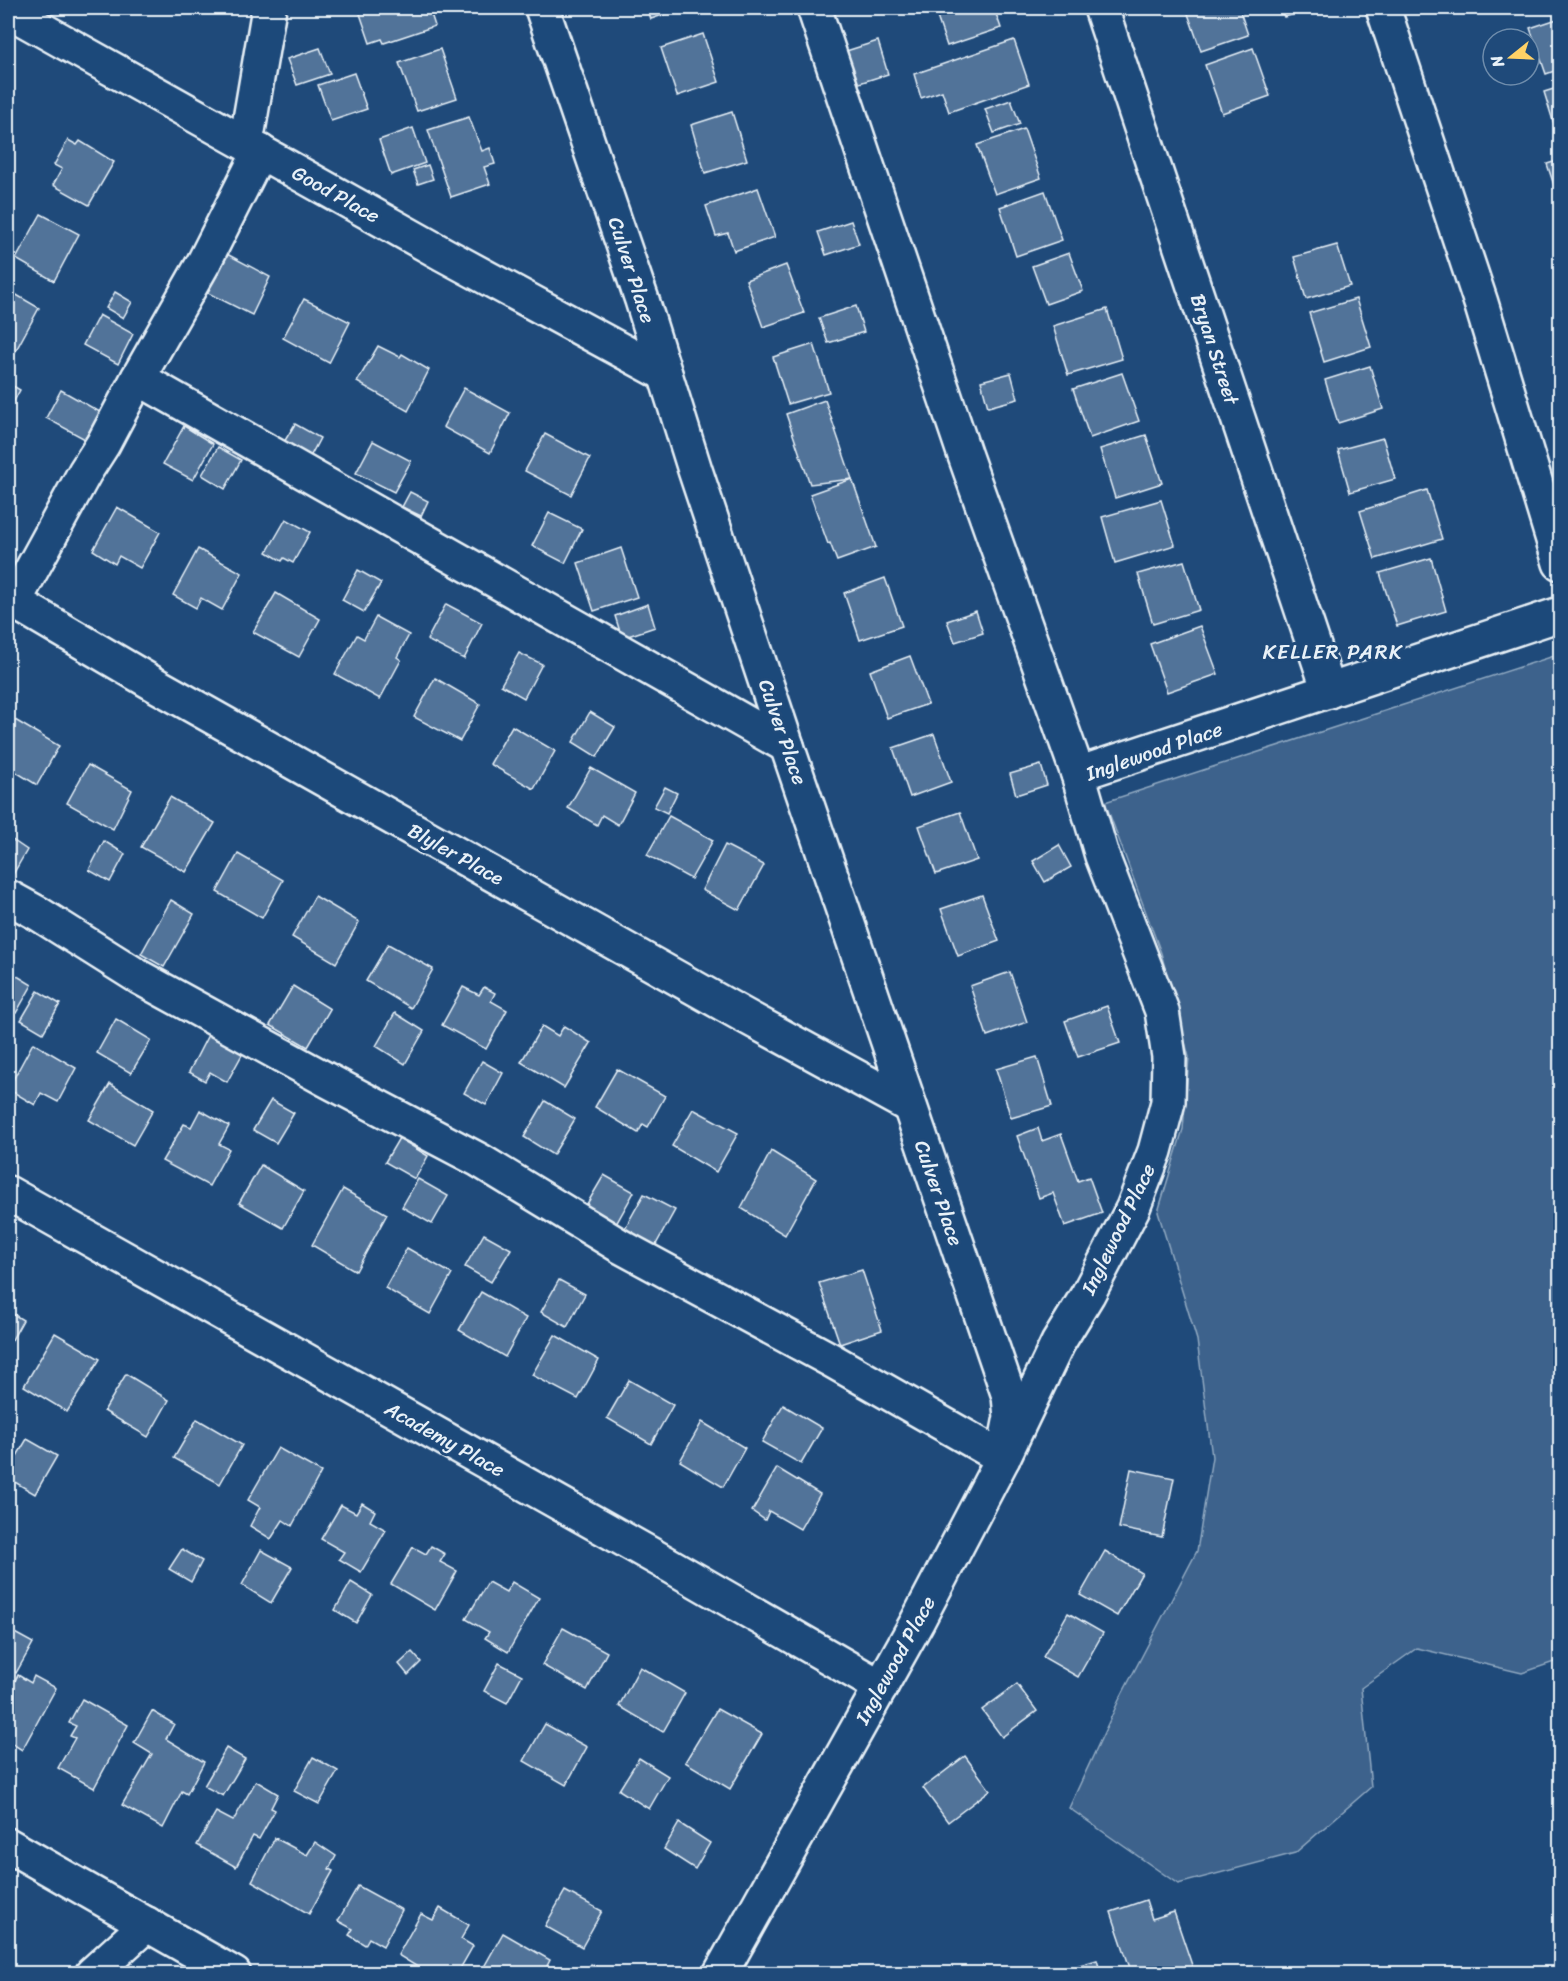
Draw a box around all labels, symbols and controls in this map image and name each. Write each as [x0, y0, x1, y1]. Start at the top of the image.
north arrow [1481, 27, 1541, 87]
text: N [1481, 51, 1513, 72]
street label: Good Place [285, 156, 386, 233]
street label: Culver Place [598, 212, 665, 328]
street label: Bryan Street [1180, 289, 1249, 410]
district label: KELLER PARK [1263, 633, 1403, 671]
street label: Culver Place [748, 674, 817, 790]
street label: Inglewood Place [1080, 712, 1227, 792]
street label: Blyler Place [401, 814, 511, 896]
street label: Culver Place [904, 1135, 973, 1251]
street label: Inglewood Place [1071, 1157, 1165, 1302]
street label: Academy Place [377, 1391, 511, 1487]
street label: Inglewood Place [845, 1589, 945, 1732]

